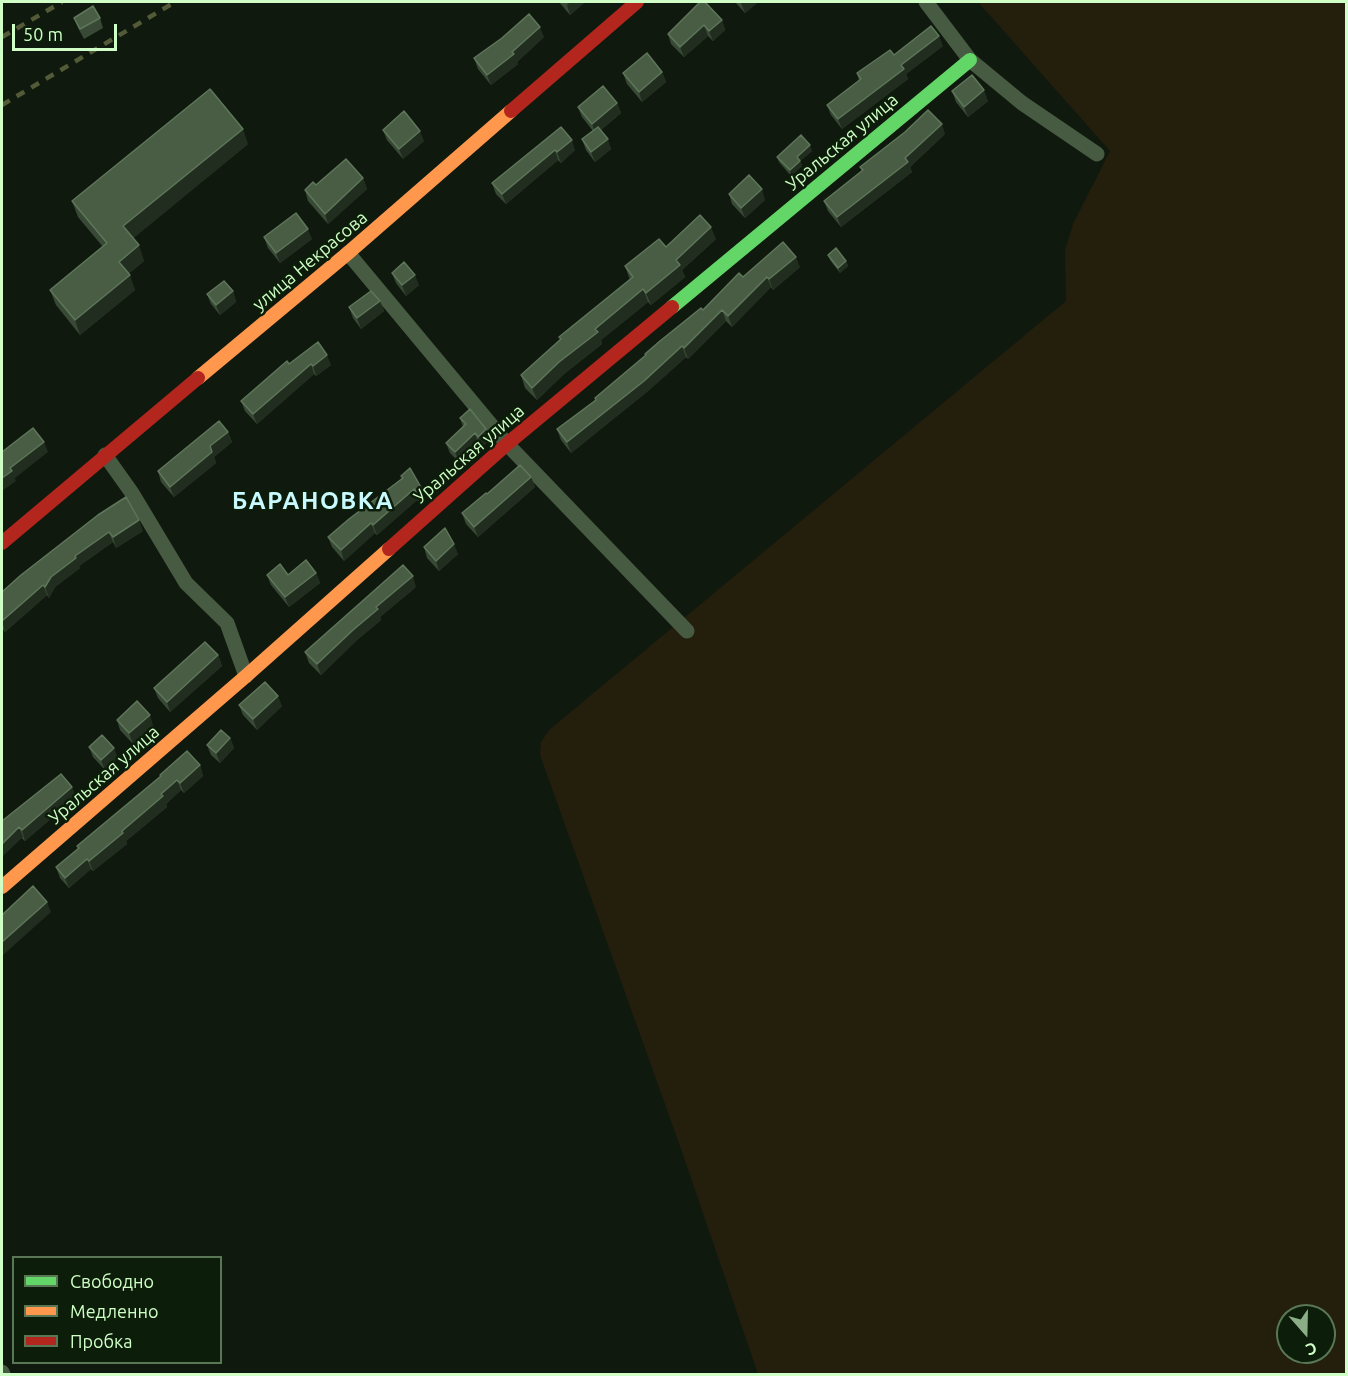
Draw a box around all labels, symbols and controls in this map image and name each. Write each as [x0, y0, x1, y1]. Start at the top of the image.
scale bar [15, 12, 120, 50]
text: 50 m [23, 24, 63, 44]
street label: Уральская улица [782, 89, 902, 195]
street label: улица Некрасова [248, 207, 372, 315]
street label: Уральская улица [409, 400, 529, 508]
district label: БАРАНОВКА [232, 487, 394, 515]
street label: Уральская улица [44, 721, 164, 829]
legend [12, 1256, 222, 1364]
text: Свободно [70, 1271, 154, 1291]
text: Медленно [70, 1301, 159, 1321]
north arrow [1276, 1304, 1336, 1364]
text: Пробка [70, 1331, 133, 1351]
text: С [1304, 1339, 1319, 1359]

